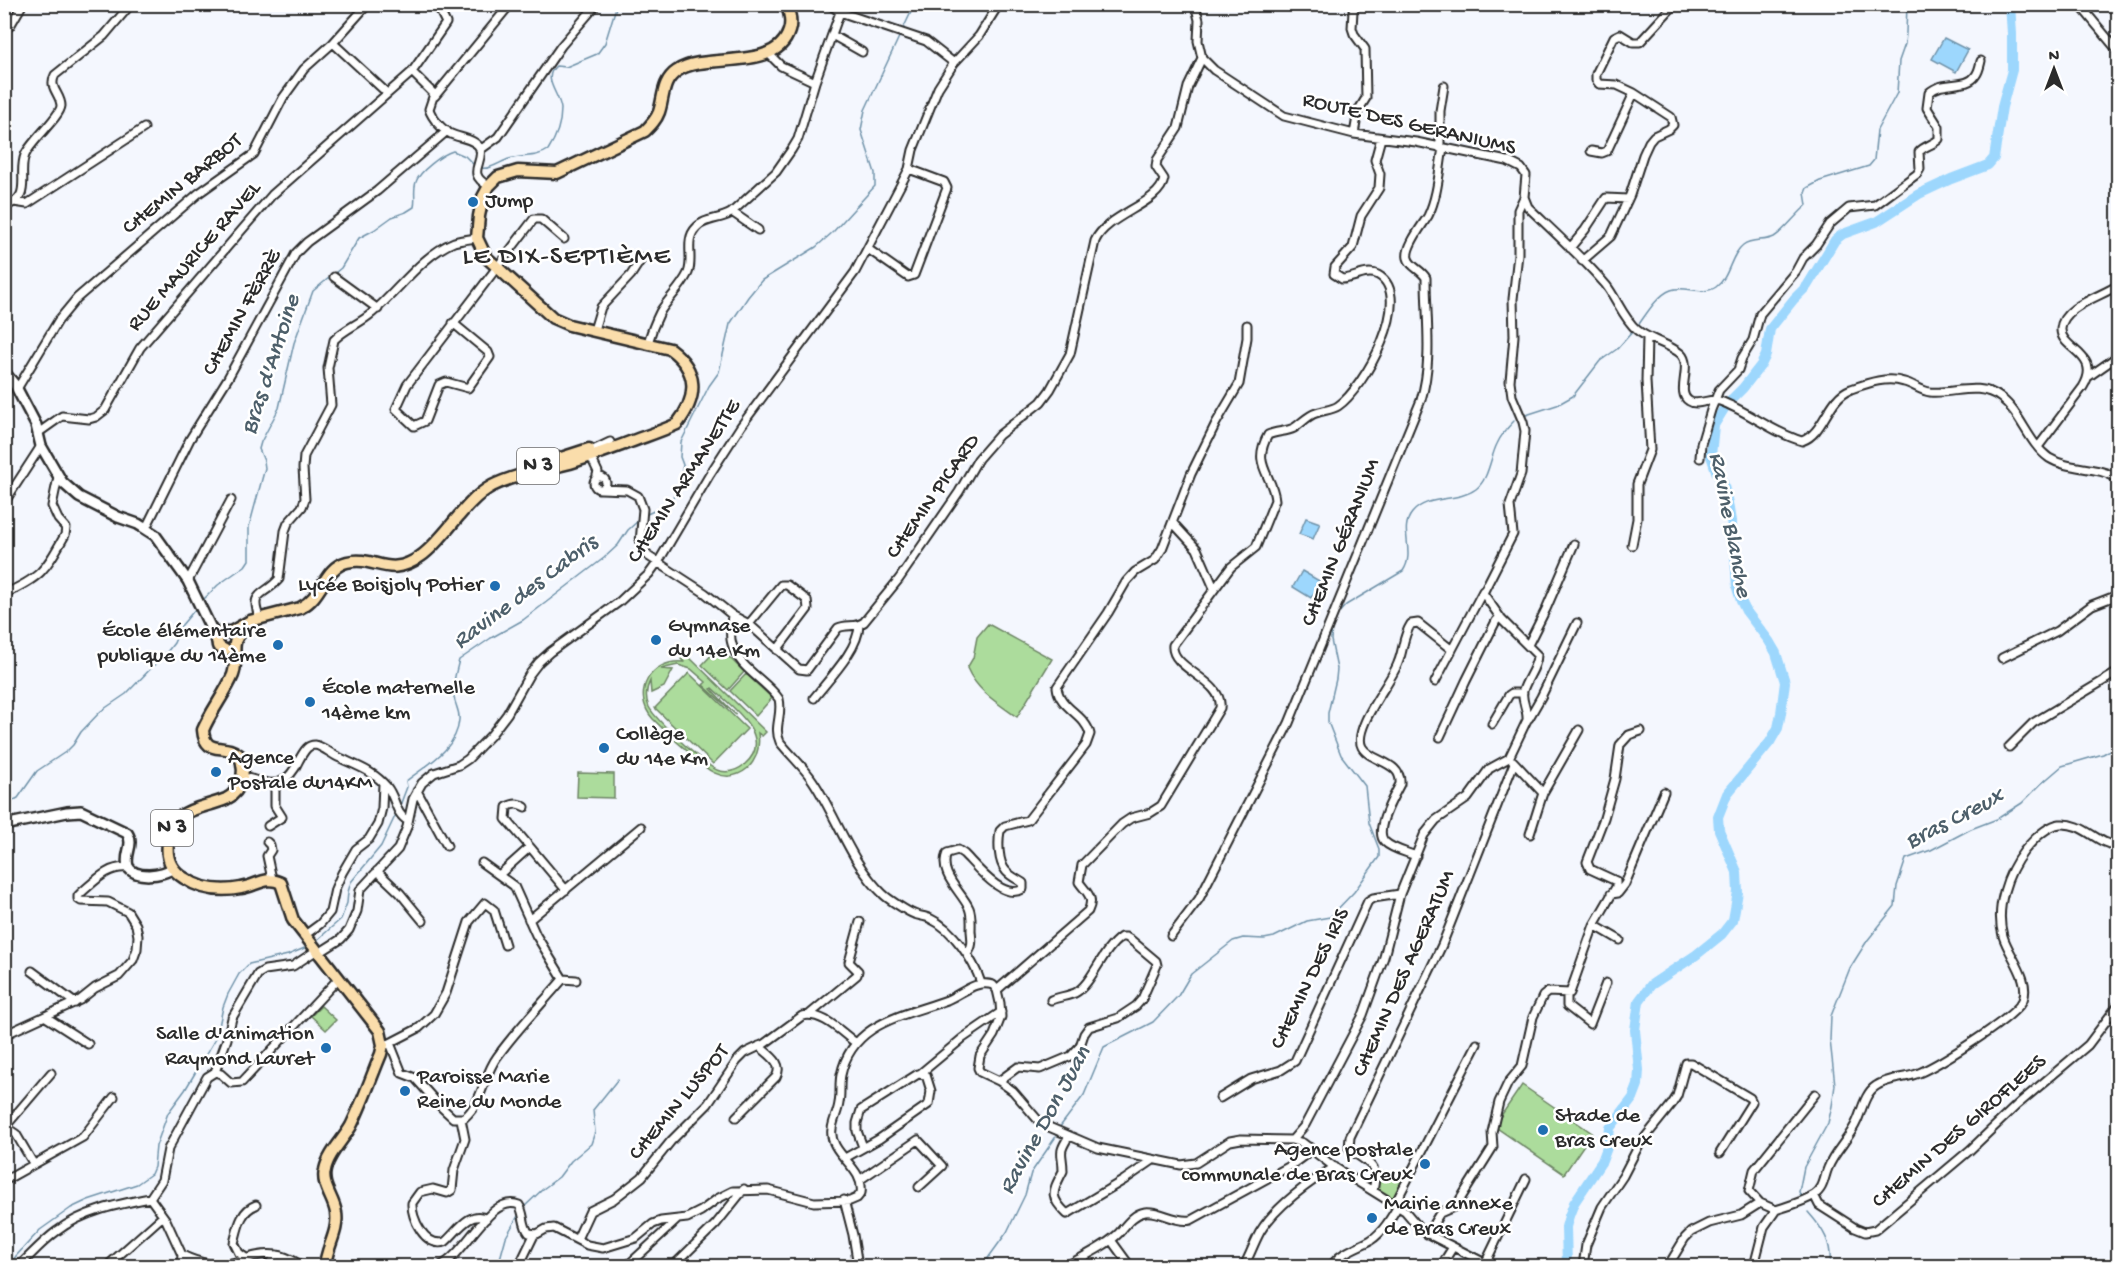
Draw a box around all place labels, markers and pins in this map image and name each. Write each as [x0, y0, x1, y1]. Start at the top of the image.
place label: Jump [485, 189, 534, 215]
marker: Jump [466, 195, 480, 209]
place label: Lycée Boisjoly Potier [298, 573, 485, 599]
marker: Lycée Boisjoly Potier [488, 579, 502, 593]
place label: Gymnase du 14e Km [668, 614, 760, 665]
place label: École élémentaire publique du 14ème [97, 619, 267, 670]
marker: Gymnase du 14e Km [649, 633, 663, 647]
marker: École élémentaire publique du 14ème [271, 638, 285, 652]
place label: École maternelle 14ème km [321, 676, 475, 727]
marker: École maternelle 14ème km [303, 695, 317, 709]
place label: Collège du 14e Km [616, 722, 708, 773]
marker: Collège du 14e Km [597, 741, 611, 755]
place label: Agence Postale du14KM [227, 746, 373, 797]
marker: Agence Postale du14KM [209, 765, 223, 779]
place label: Salle d'animation Raymond Lauret [156, 1022, 316, 1073]
marker: Salle d'animation Raymond Lauret [319, 1041, 333, 1055]
place label: Paroisse Marie Reine du Monde [416, 1065, 562, 1116]
marker: Paroisse Marie Reine du Monde [398, 1084, 412, 1098]
place label: Stade de Bras Creux [1554, 1104, 1653, 1155]
marker: Stade de Bras Creux [1536, 1123, 1550, 1137]
place label: Agence postale communale de Bras Creux [1181, 1138, 1414, 1189]
marker: Agence postale communale de Bras Creux [1418, 1157, 1432, 1171]
place label: Mairie annexe de Bras Creux [1384, 1192, 1513, 1243]
marker: Mairie annexe de Bras Creux [1365, 1211, 1379, 1225]

